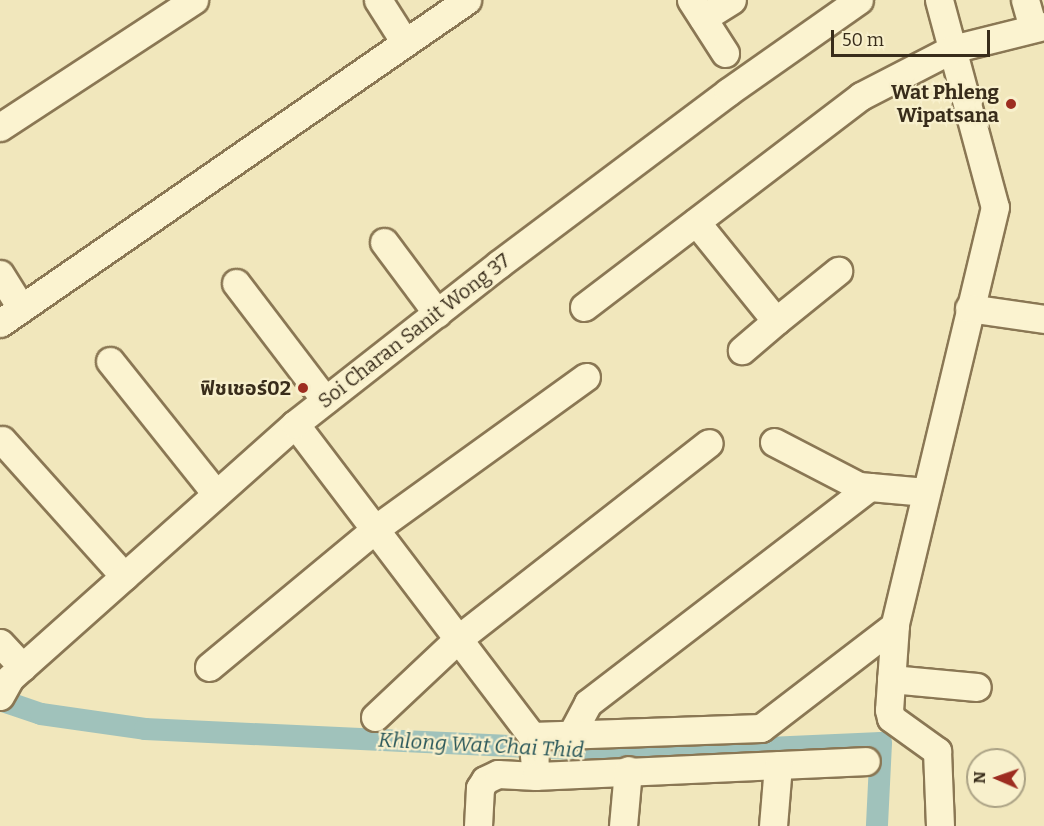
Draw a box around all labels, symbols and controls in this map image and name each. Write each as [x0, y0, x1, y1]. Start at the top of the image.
scale bar [834, 18, 993, 56]
text: 50 m [842, 29, 884, 51]
place label: Wat Phleng Wipatsana [891, 80, 999, 127]
marker: Wat Phleng Wipatsana [1004, 97, 1018, 111]
street label: Soi Charan Sanit Wong 37 [313, 249, 515, 413]
place label: ฟิชเชอร์02 [200, 376, 291, 400]
marker: ฟิชเชอร์02 [296, 381, 310, 395]
water label: Khlong Wat Chai Thid [377, 727, 585, 763]
north arrow [966, 748, 1026, 808]
text: N [970, 771, 989, 784]

